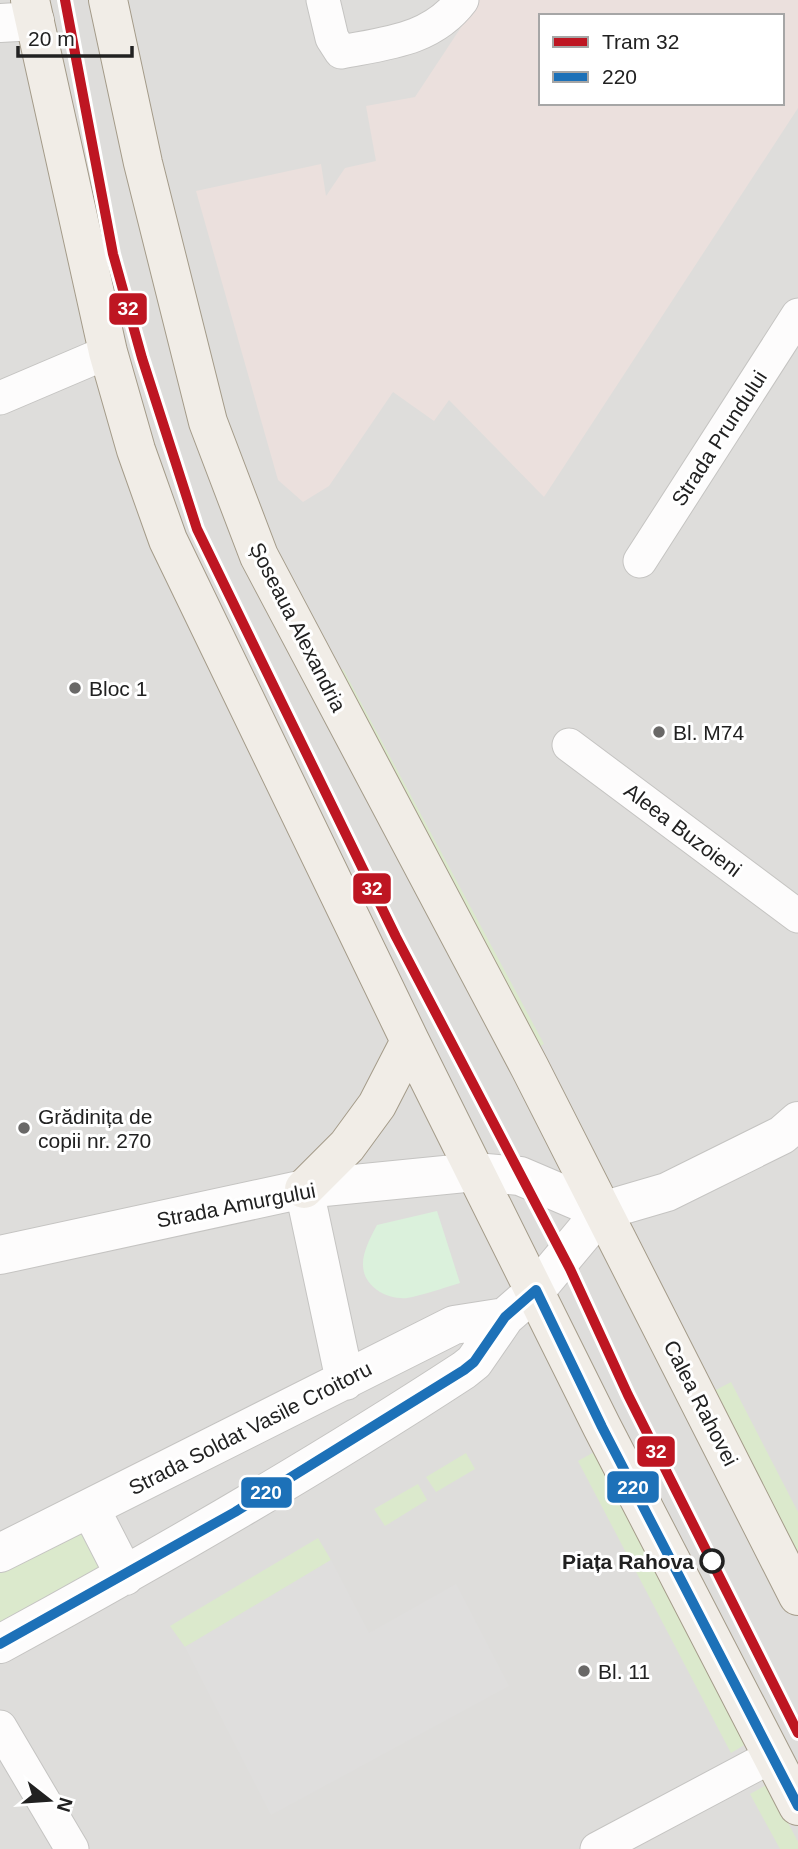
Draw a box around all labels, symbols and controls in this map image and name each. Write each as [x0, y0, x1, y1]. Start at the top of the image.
scale bar [18, 14, 131, 58]
legend [539, 14, 784, 105]
text: 20 m [28, 27, 75, 50]
text: Tram 32 [602, 30, 679, 53]
text: 220 [602, 65, 637, 88]
line badge: 32 [108, 292, 148, 326]
text: 32 [117, 298, 139, 319]
street label: Strada Prundului [667, 366, 771, 510]
street label: Șoseaua Alexandria [245, 539, 351, 716]
place label: Bloc 1 [89, 677, 147, 700]
marker: Bloc 1 [67, 680, 83, 696]
place label: Bl. M74 [673, 721, 745, 744]
marker: Bl. M74 [651, 724, 667, 740]
street label: Aleea Buzoieni [620, 779, 746, 881]
line badge: 32 [352, 872, 392, 905]
text: 32 [361, 878, 383, 899]
place label: Grădinița de copii nr. 270 [38, 1105, 152, 1152]
marker: Grădinița de copii nr. 270 [16, 1120, 32, 1136]
street label: Strada Amurgului [155, 1178, 317, 1232]
street label: Calea Rahovei [659, 1336, 743, 1470]
street label: Strada Soldat Vasile Croitoru [125, 1357, 375, 1499]
line badge: 32 [636, 1435, 676, 1468]
text: 32 [645, 1441, 667, 1462]
line badge: 220 [606, 1470, 660, 1504]
line badge: 220 [240, 1476, 293, 1509]
text: 220 [617, 1477, 649, 1498]
text: 220 [250, 1482, 282, 1503]
marker: Piața Rahova [700, 1549, 724, 1573]
place label: Piața Rahova [562, 1550, 694, 1573]
place label: Bl. 11 [598, 1660, 650, 1683]
marker: Bl. 11 [576, 1663, 592, 1679]
north arrow [14, 1765, 84, 1835]
text: N [53, 1795, 77, 1814]

